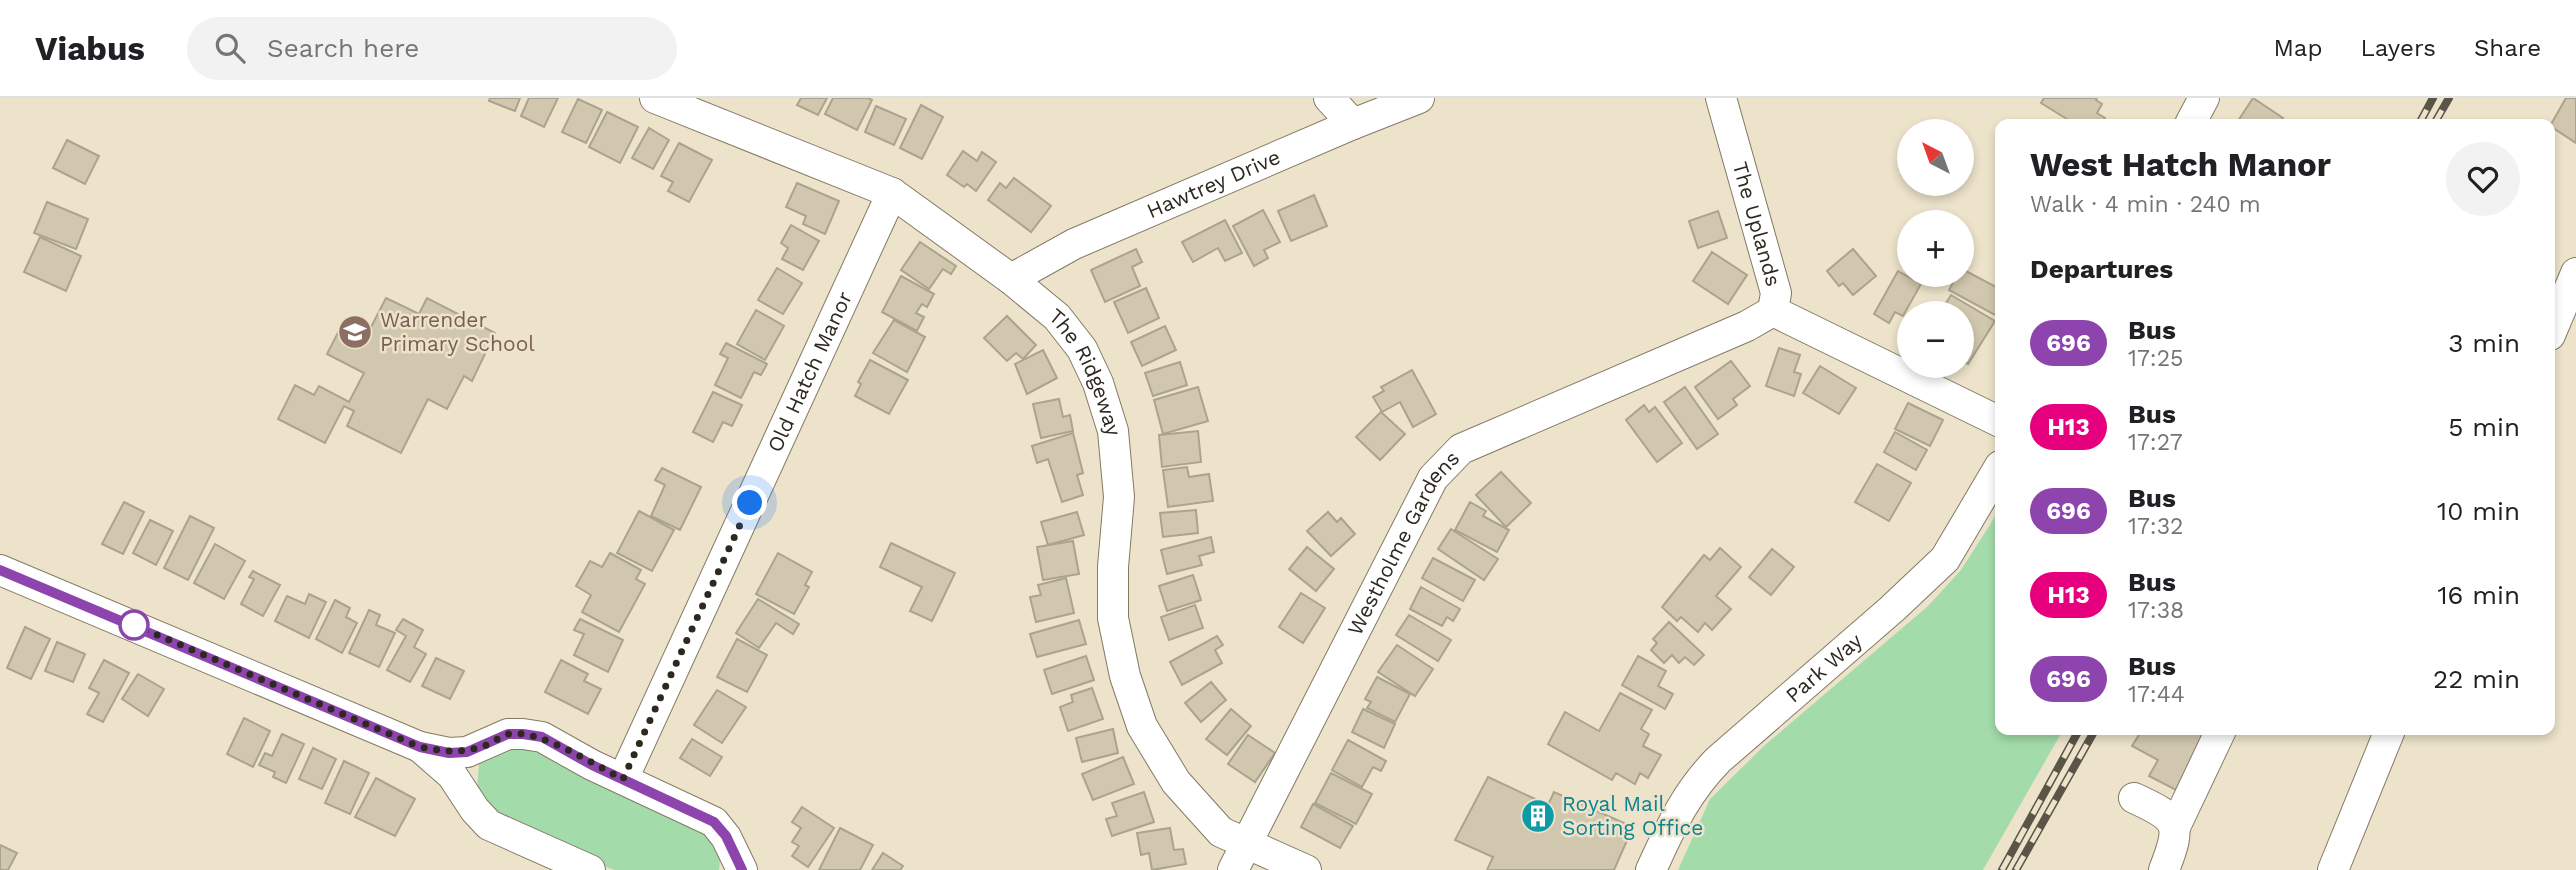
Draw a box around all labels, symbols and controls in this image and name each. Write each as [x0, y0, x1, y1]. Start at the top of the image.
search box [187, 17, 677, 80]
text: Viabus [35, 29, 145, 68]
icon: search [211, 29, 249, 67]
text: Search here [267, 33, 419, 63]
text: Map [2274, 34, 2322, 62]
text: Layers [2360, 34, 2436, 62]
text: Share [2474, 34, 2541, 62]
north arrow [1897, 119, 1974, 196]
map controls [1897, 119, 1974, 378]
button: heart [2446, 142, 2520, 216]
street label: Hawtrey Drive [1143, 144, 1284, 223]
text: West Hatch Manor [2030, 145, 2331, 184]
street label: The Uplands [1728, 159, 1786, 289]
text: Walk · 4 min · 240 m [2030, 191, 2261, 218]
button: + [1897, 210, 1974, 287]
text: Departures [2030, 254, 2173, 284]
street label: Old Hatch Manor [762, 287, 857, 456]
button: − [1897, 301, 1974, 378]
street label: The Ridgeway [1044, 303, 1127, 439]
place label: Warrender Primary School [380, 307, 535, 356]
school or university icon: Warrender Primary School [336, 313, 374, 351]
text: Bus [2128, 315, 2176, 345]
text: 3 min [2448, 328, 2520, 358]
text: 696 [2046, 329, 2091, 357]
text: 17:25 [2128, 345, 2183, 372]
text: Bus [2128, 399, 2176, 429]
text: 5 min [2448, 412, 2520, 442]
text: H13 [2047, 413, 2090, 441]
text: 17:27 [2128, 429, 2183, 456]
street label: Westholme Gardens [1342, 445, 1464, 639]
text: Bus [2128, 483, 2176, 513]
your location [732, 485, 767, 520]
text: 10 min [2437, 496, 2520, 526]
text: 696 [2046, 497, 2091, 525]
text: 17:32 [2128, 513, 2184, 540]
text: Bus [2128, 567, 2176, 597]
text: 16 min [2437, 580, 2520, 610]
text: H13 [2047, 581, 2090, 609]
text: 17:38 [2128, 597, 2184, 624]
unlabelled marker [119, 610, 149, 640]
street label: Park Way [1780, 628, 1867, 707]
text: Bus [2128, 651, 2176, 681]
text: 22 min [2433, 664, 2520, 694]
text: 696 [2046, 665, 2091, 693]
text: 17:44 [2128, 681, 2185, 708]
place label: Royal Mail Sorting Office [1562, 791, 1703, 840]
building icon: Royal Mail Sorting Office [1519, 797, 1557, 835]

